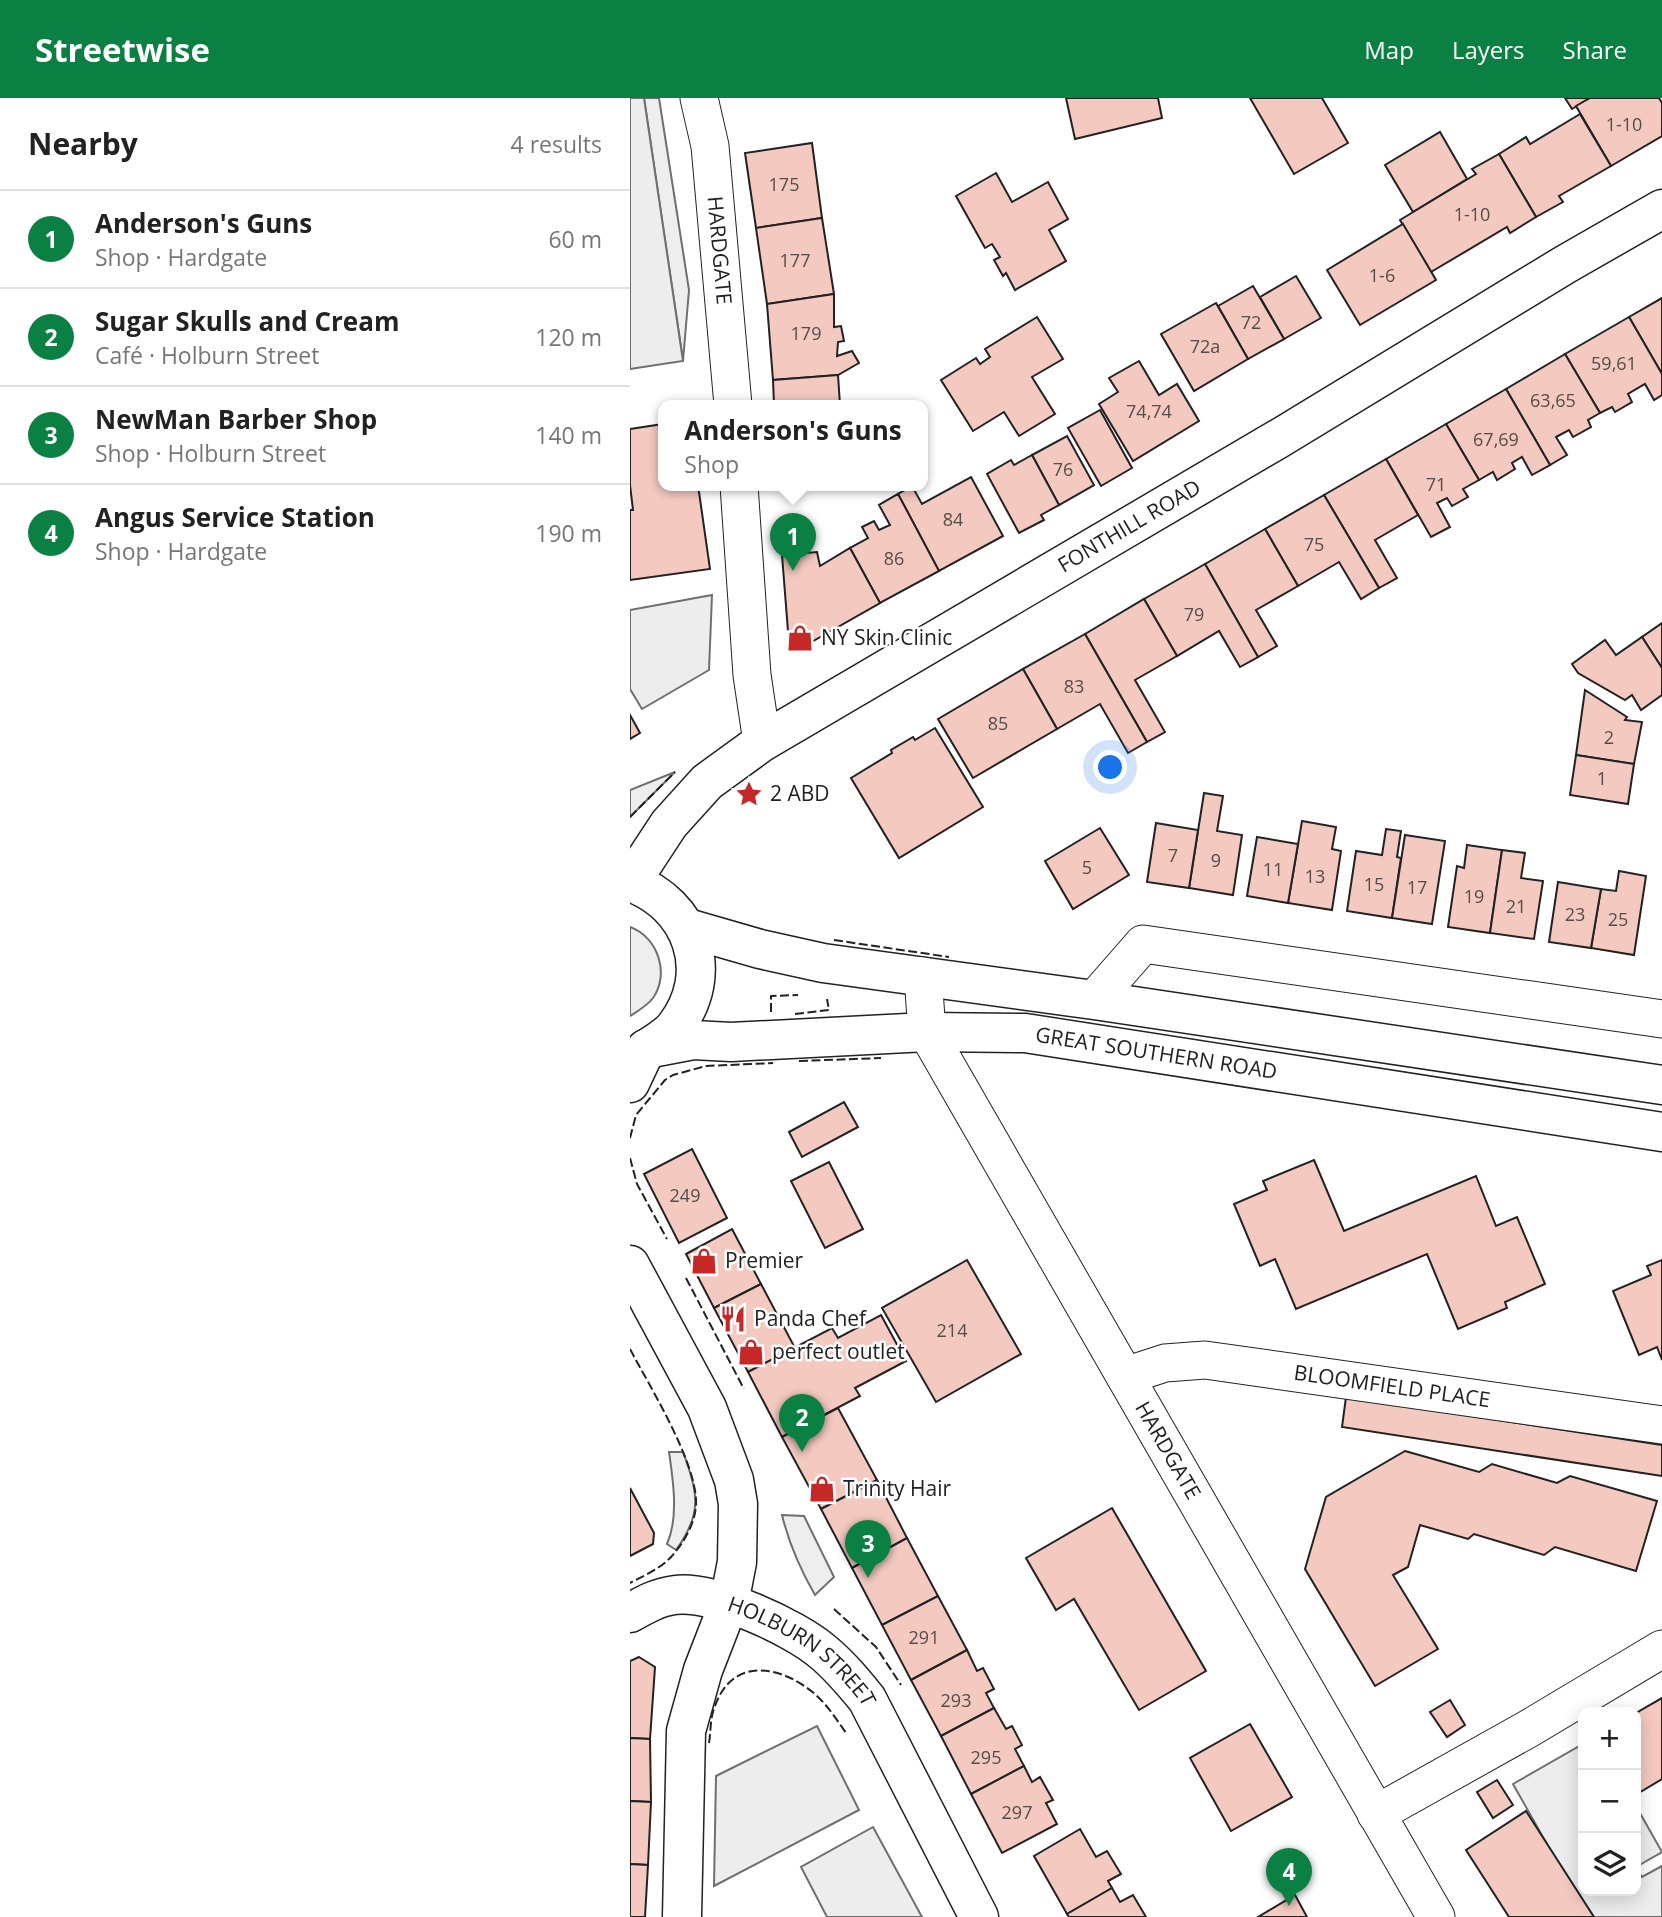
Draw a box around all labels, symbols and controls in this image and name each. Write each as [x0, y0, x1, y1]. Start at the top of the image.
text: Streetwise [35, 27, 210, 72]
text: Map [1364, 33, 1414, 66]
text: Layers [1452, 33, 1525, 66]
text: Share [1563, 33, 1627, 66]
house number: 1-10 [1606, 112, 1642, 136]
text: Nearby [28, 123, 138, 164]
text: 4 results [511, 128, 602, 160]
house number: 175 [769, 172, 799, 196]
street label: HARDGATE [702, 195, 739, 306]
house number: 1-10 [1454, 202, 1490, 226]
text: Anderson's Guns [95, 205, 312, 241]
text: 1 [44, 223, 58, 255]
text: 60 m [548, 223, 602, 255]
text: Shop · Hardgate [95, 241, 267, 273]
house number: 177 [780, 248, 810, 272]
house number: 1-6 [1369, 263, 1395, 287]
text: Sugar Skulls and Cream [95, 303, 399, 339]
house number: 72 [1241, 310, 1261, 334]
text: 2 [44, 321, 58, 353]
text: 120 m [535, 321, 602, 353]
house number: 179 [791, 321, 821, 345]
house number: 72a [1190, 334, 1220, 358]
text: Café · Holburn Street [95, 339, 319, 371]
house number: 59,61 [1591, 351, 1637, 375]
house number: 63,65 [1530, 388, 1576, 412]
house number: 74,74 [1126, 399, 1172, 423]
popup [658, 400, 928, 491]
text: NewMan Barber Shop [95, 401, 377, 437]
text: Anderson's Guns [684, 412, 902, 448]
text: 3 [44, 419, 58, 451]
text: 140 m [535, 419, 602, 451]
house number: 67,69 [1473, 427, 1519, 451]
text: Shop · Holburn Street [95, 437, 326, 469]
text: Shop [684, 448, 739, 480]
house number: 76 [1053, 457, 1073, 481]
house number: 71 [1426, 472, 1446, 496]
street label: FONTHILL ROAD [1052, 473, 1205, 578]
text: Angus Service Station [95, 499, 375, 535]
house number: 84 [943, 507, 963, 531]
pin: 1 [770, 513, 816, 571]
text: 4 [44, 517, 58, 549]
text: 190 m [535, 517, 602, 549]
house number: 75 [1304, 532, 1324, 556]
text: Shop · Hardgate [95, 535, 267, 567]
house number: 86 [884, 546, 904, 570]
house number: 79 [1184, 602, 1204, 626]
shop icon: NY Skin Clinic [785, 623, 815, 653]
place label: NY Skin Clinic [821, 623, 952, 651]
house number: 83 [1064, 674, 1084, 698]
house number: 85 [988, 711, 1008, 735]
house number: 2 [1604, 725, 1614, 749]
your location [1093, 750, 1127, 784]
house number: 1 [1597, 766, 1607, 790]
place icon: 2 ABD [734, 779, 764, 809]
place label: 2 ABD [770, 779, 830, 807]
house number: 7 [1168, 843, 1178, 867]
house number: 9 [1211, 848, 1221, 872]
house number: 5 [1082, 855, 1092, 879]
house number: 11 [1263, 857, 1283, 881]
house number: 13 [1305, 864, 1325, 888]
house number: 15 [1364, 872, 1384, 896]
house number: 17 [1407, 875, 1427, 899]
house number: 19 [1464, 884, 1484, 908]
house number: 21 [1506, 894, 1526, 918]
house number: 23 [1565, 902, 1585, 926]
house number: 25 [1608, 907, 1628, 931]
street label: GREAT SOUTHERN ROAD [1034, 1020, 1279, 1085]
house number: 249 [670, 1183, 700, 1207]
shop icon: Premier [689, 1246, 719, 1276]
place label: Premier [725, 1246, 804, 1274]
restaurant icon: Panda Chef [718, 1304, 748, 1334]
place label: Panda Chef [754, 1304, 868, 1332]
house number: 214 [937, 1318, 967, 1342]
shop icon: perfect outlet [736, 1337, 766, 1367]
place label: perfect outlet [772, 1337, 905, 1365]
street label: BLOOMFIELD PLACE [1292, 1358, 1492, 1413]
pin: 2 [779, 1394, 825, 1452]
street label: HARDGATE [1129, 1396, 1208, 1504]
shop icon: Trinity Hair [807, 1474, 837, 1504]
place label: Trinity Hair [843, 1474, 952, 1502]
pin: 3 [845, 1520, 891, 1578]
street label: HOLBURN STREET [724, 1589, 883, 1711]
house number: 291 [909, 1625, 939, 1649]
house number: 293 [941, 1688, 971, 1712]
map controls [1578, 1707, 1641, 1896]
button: + [1578, 1707, 1641, 1770]
house number: 295 [971, 1745, 1001, 1769]
button: − [1578, 1770, 1641, 1833]
house number: 297 [1002, 1800, 1032, 1824]
button: layers [1578, 1833, 1641, 1896]
pin: 4 [1266, 1848, 1312, 1906]

